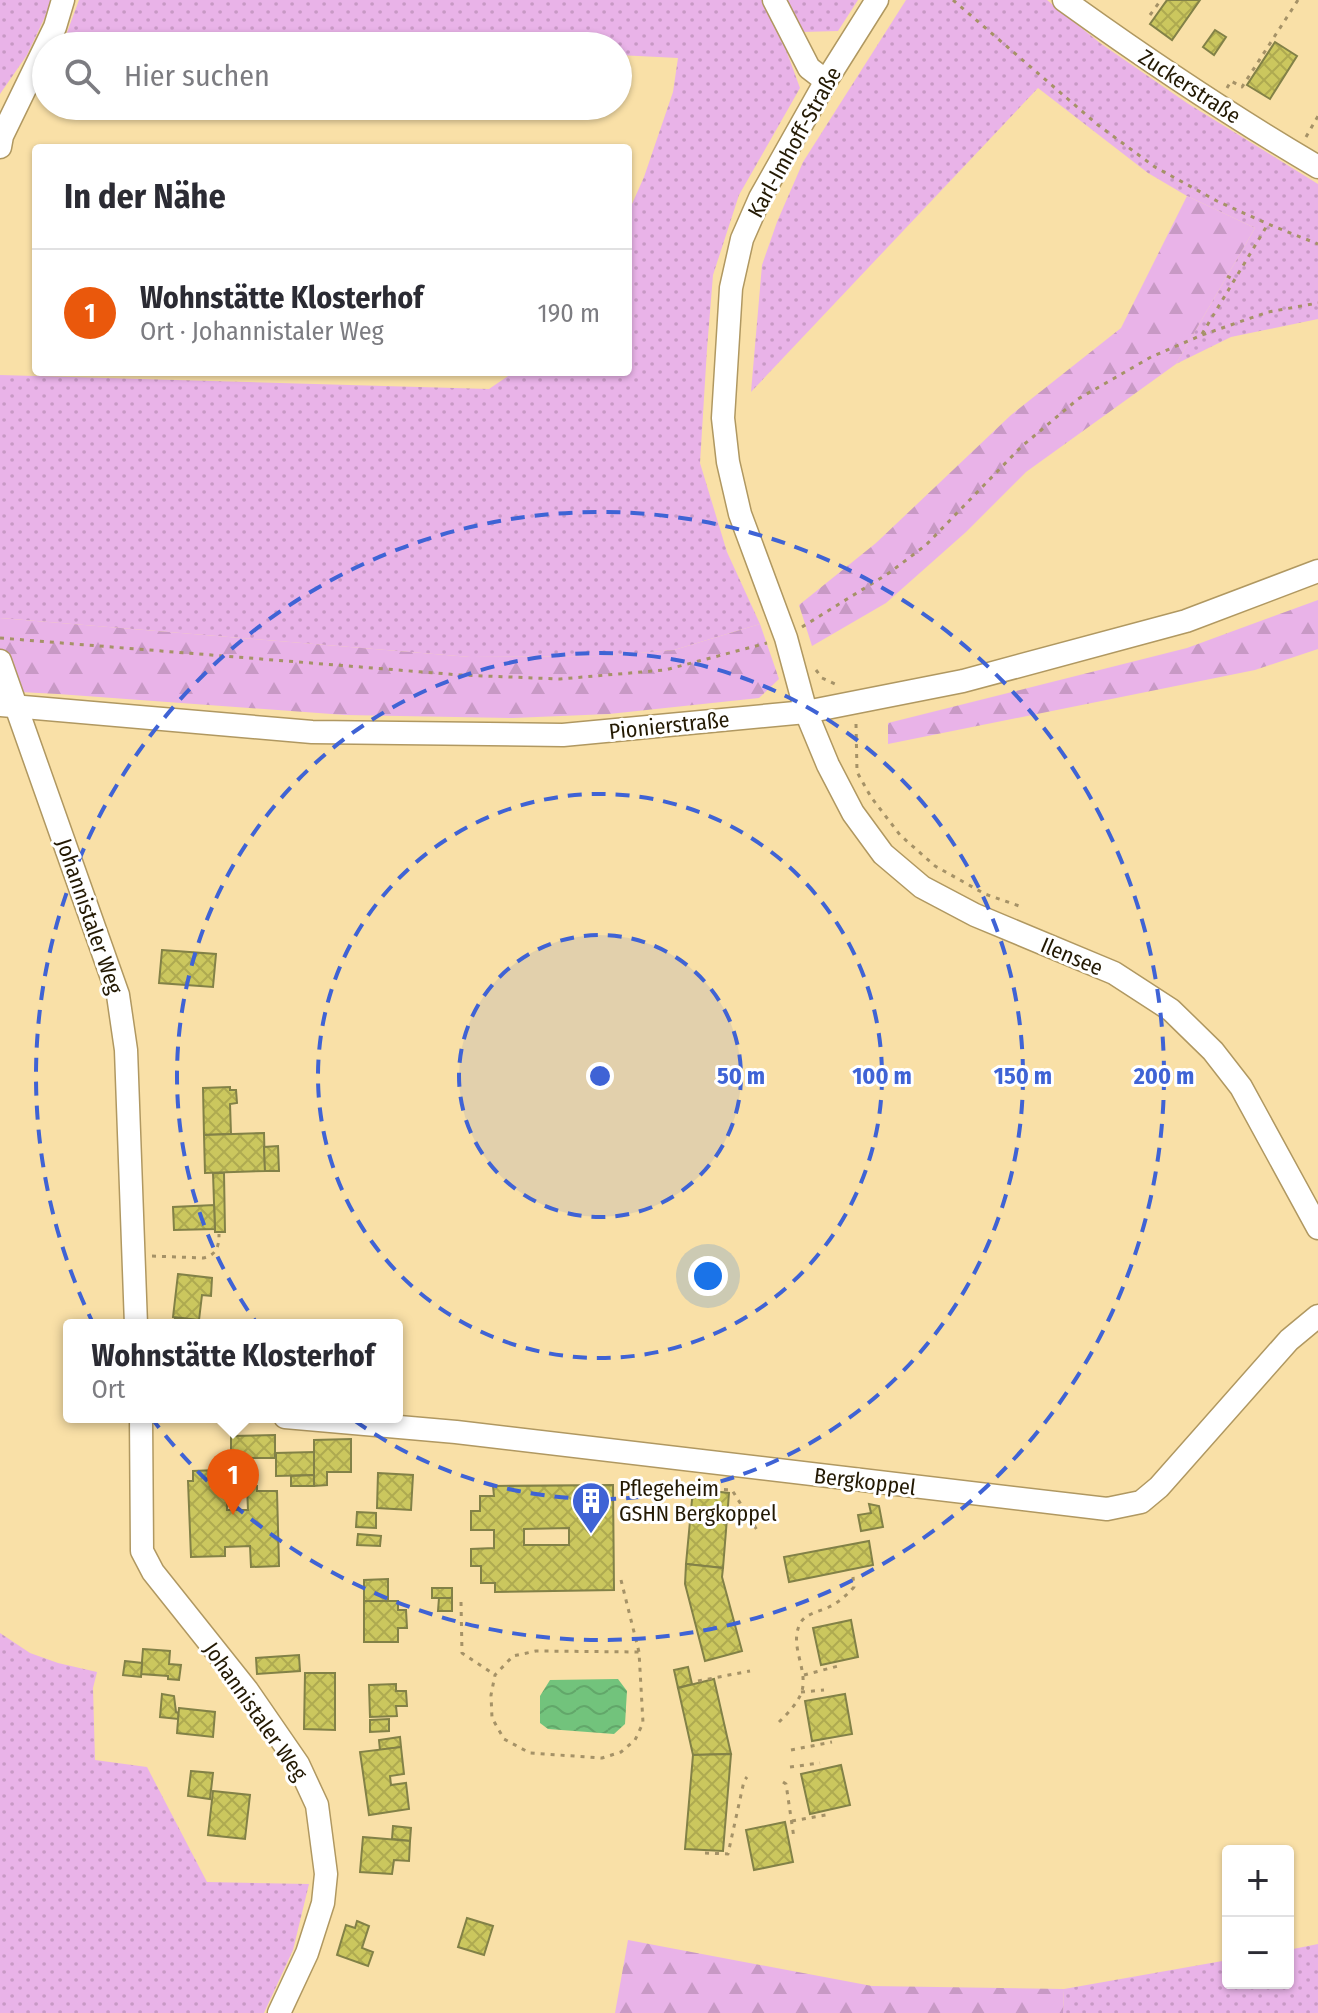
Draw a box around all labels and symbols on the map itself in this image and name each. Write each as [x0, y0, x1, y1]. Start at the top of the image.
street label: Zuckerstraße [1134, 43, 1246, 129]
street label: Karl-Imhoff-Straße [742, 62, 847, 222]
street label: Pionierstraße [607, 706, 731, 745]
street label: Johannistaler Weg [50, 835, 129, 998]
street label: Ilensee [1037, 931, 1107, 982]
centre of rings [586, 1062, 614, 1090]
text: 50 m [717, 1062, 765, 1090]
text: 100 m [852, 1062, 912, 1090]
text: 150 m [994, 1062, 1052, 1090]
text: 200 m [1133, 1062, 1194, 1090]
your location [688, 1256, 728, 1296]
pin: 1 [207, 1449, 259, 1515]
street label: Bergkoppel [813, 1462, 918, 1501]
place label: Pflegeheim GSHN Bergkoppel [619, 1475, 777, 1527]
building icon: Pflegeheim GSHN Bergkoppel [570, 1480, 612, 1535]
street label: Johannistaler Weg [198, 1637, 314, 1786]

